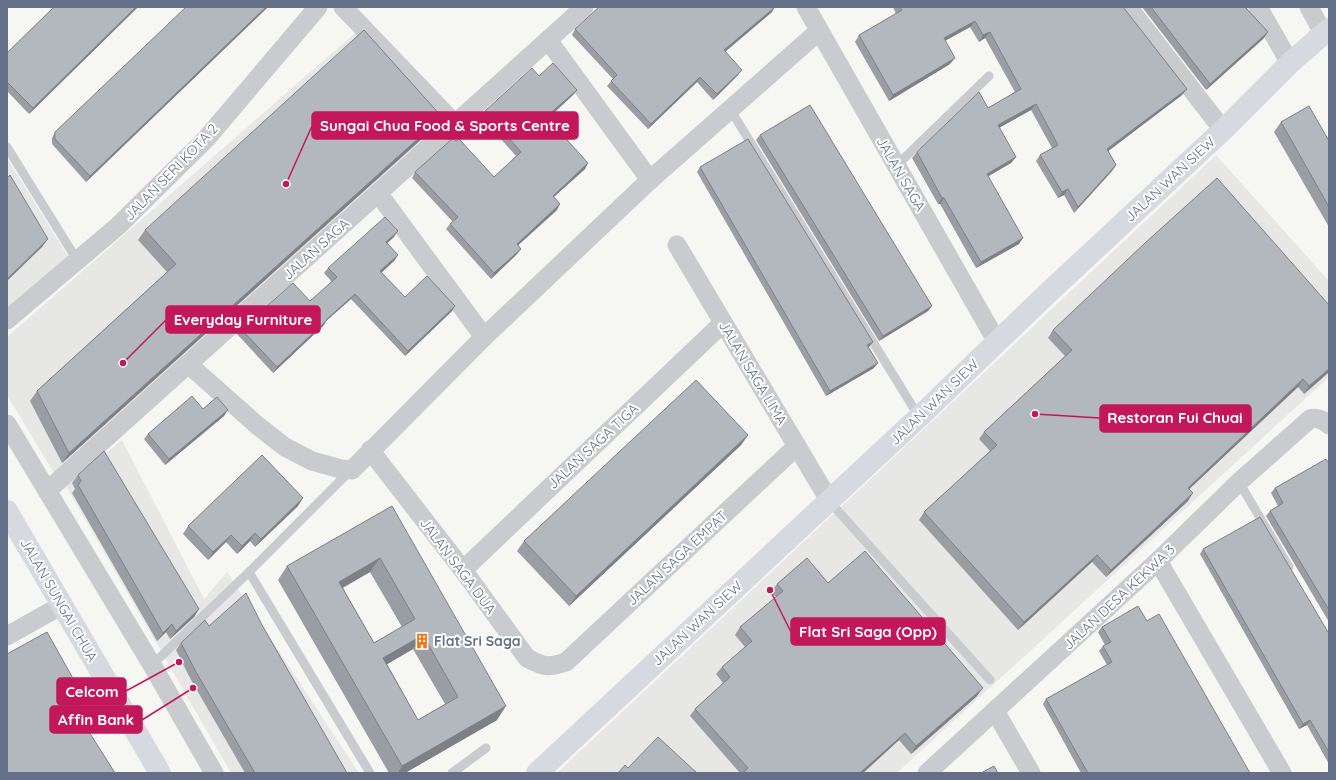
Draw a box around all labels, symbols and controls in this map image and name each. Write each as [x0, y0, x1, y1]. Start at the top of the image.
callout: Sungai Chua Food & Sports Centre [312, 112, 578, 139]
text: Sungai Chua Food & Sports Centre [320, 116, 570, 135]
street label: JALAN SERI KOTA 2 [120, 120, 222, 224]
street label: JALAN WAN SIEW [1121, 132, 1219, 225]
street label: JALAN SAGA [872, 134, 930, 214]
street label: JALAN SAGA [279, 215, 353, 283]
callout: Everyday Furniture [166, 306, 320, 333]
text: Everyday Furniture [174, 310, 312, 329]
street label: JALAN SAGA LIMA [715, 318, 791, 428]
street label: JALAN WAN SIEW [886, 355, 982, 449]
street label: JALAN SAGA TIGA [544, 399, 642, 493]
callout: Restoran Fui Chuai [1100, 405, 1251, 432]
text: Restoran Fui Chuai [1107, 408, 1243, 427]
street label: JALAN SAGA EMPAT [623, 507, 731, 609]
street label: JALAN SAGA DUA [416, 514, 500, 618]
street label: JALAN SUNGAI CHUA [16, 535, 102, 665]
street label: JALAN DESA KEKWA 3 [1059, 541, 1179, 653]
street label: JALAN WAN SIEW [648, 576, 746, 669]
callout: Flat Sri Saga (Opp) [791, 618, 945, 645]
text: Flat Sri Saga (Opp) [799, 622, 937, 641]
building icon: Flat Sri Saga [413, 632, 431, 650]
place label: Flat Sri Saga [434, 632, 521, 650]
callout: Celcom [57, 678, 126, 705]
text: Celcom [65, 682, 119, 701]
callout: Affin Bank [50, 706, 142, 733]
text: Affin Bank [58, 710, 134, 729]

